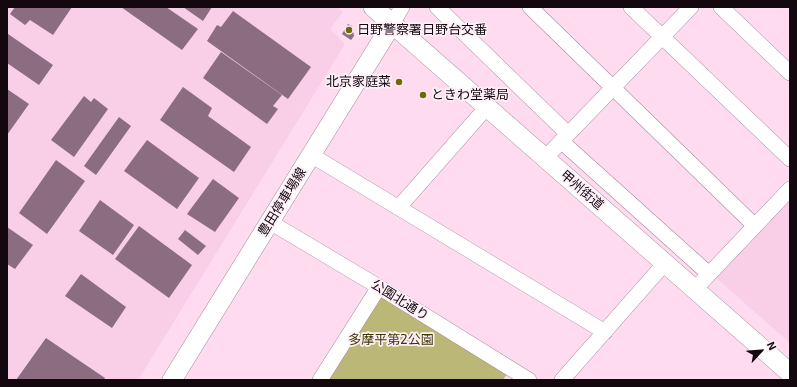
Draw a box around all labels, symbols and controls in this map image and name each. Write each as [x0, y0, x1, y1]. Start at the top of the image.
place label: 日野警察署日野台交番 [357, 22, 487, 38]
marker: 日野警察署日野台交番 [344, 25, 354, 35]
place label: 北京家庭菜 [326, 74, 391, 90]
marker: 北京家庭菜 [394, 77, 404, 87]
place label: ときわ堂薬局 [431, 87, 509, 103]
marker: ときわ堂薬局 [418, 90, 428, 100]
street label: 豊田停車場線 [255, 165, 309, 239]
street label: 甲州街道 [557, 167, 607, 213]
street label: 公園北通り [368, 276, 432, 324]
north arrow [741, 331, 781, 371]
park label: 多摩平第2公園 [348, 332, 434, 348]
text: N [765, 339, 780, 352]

